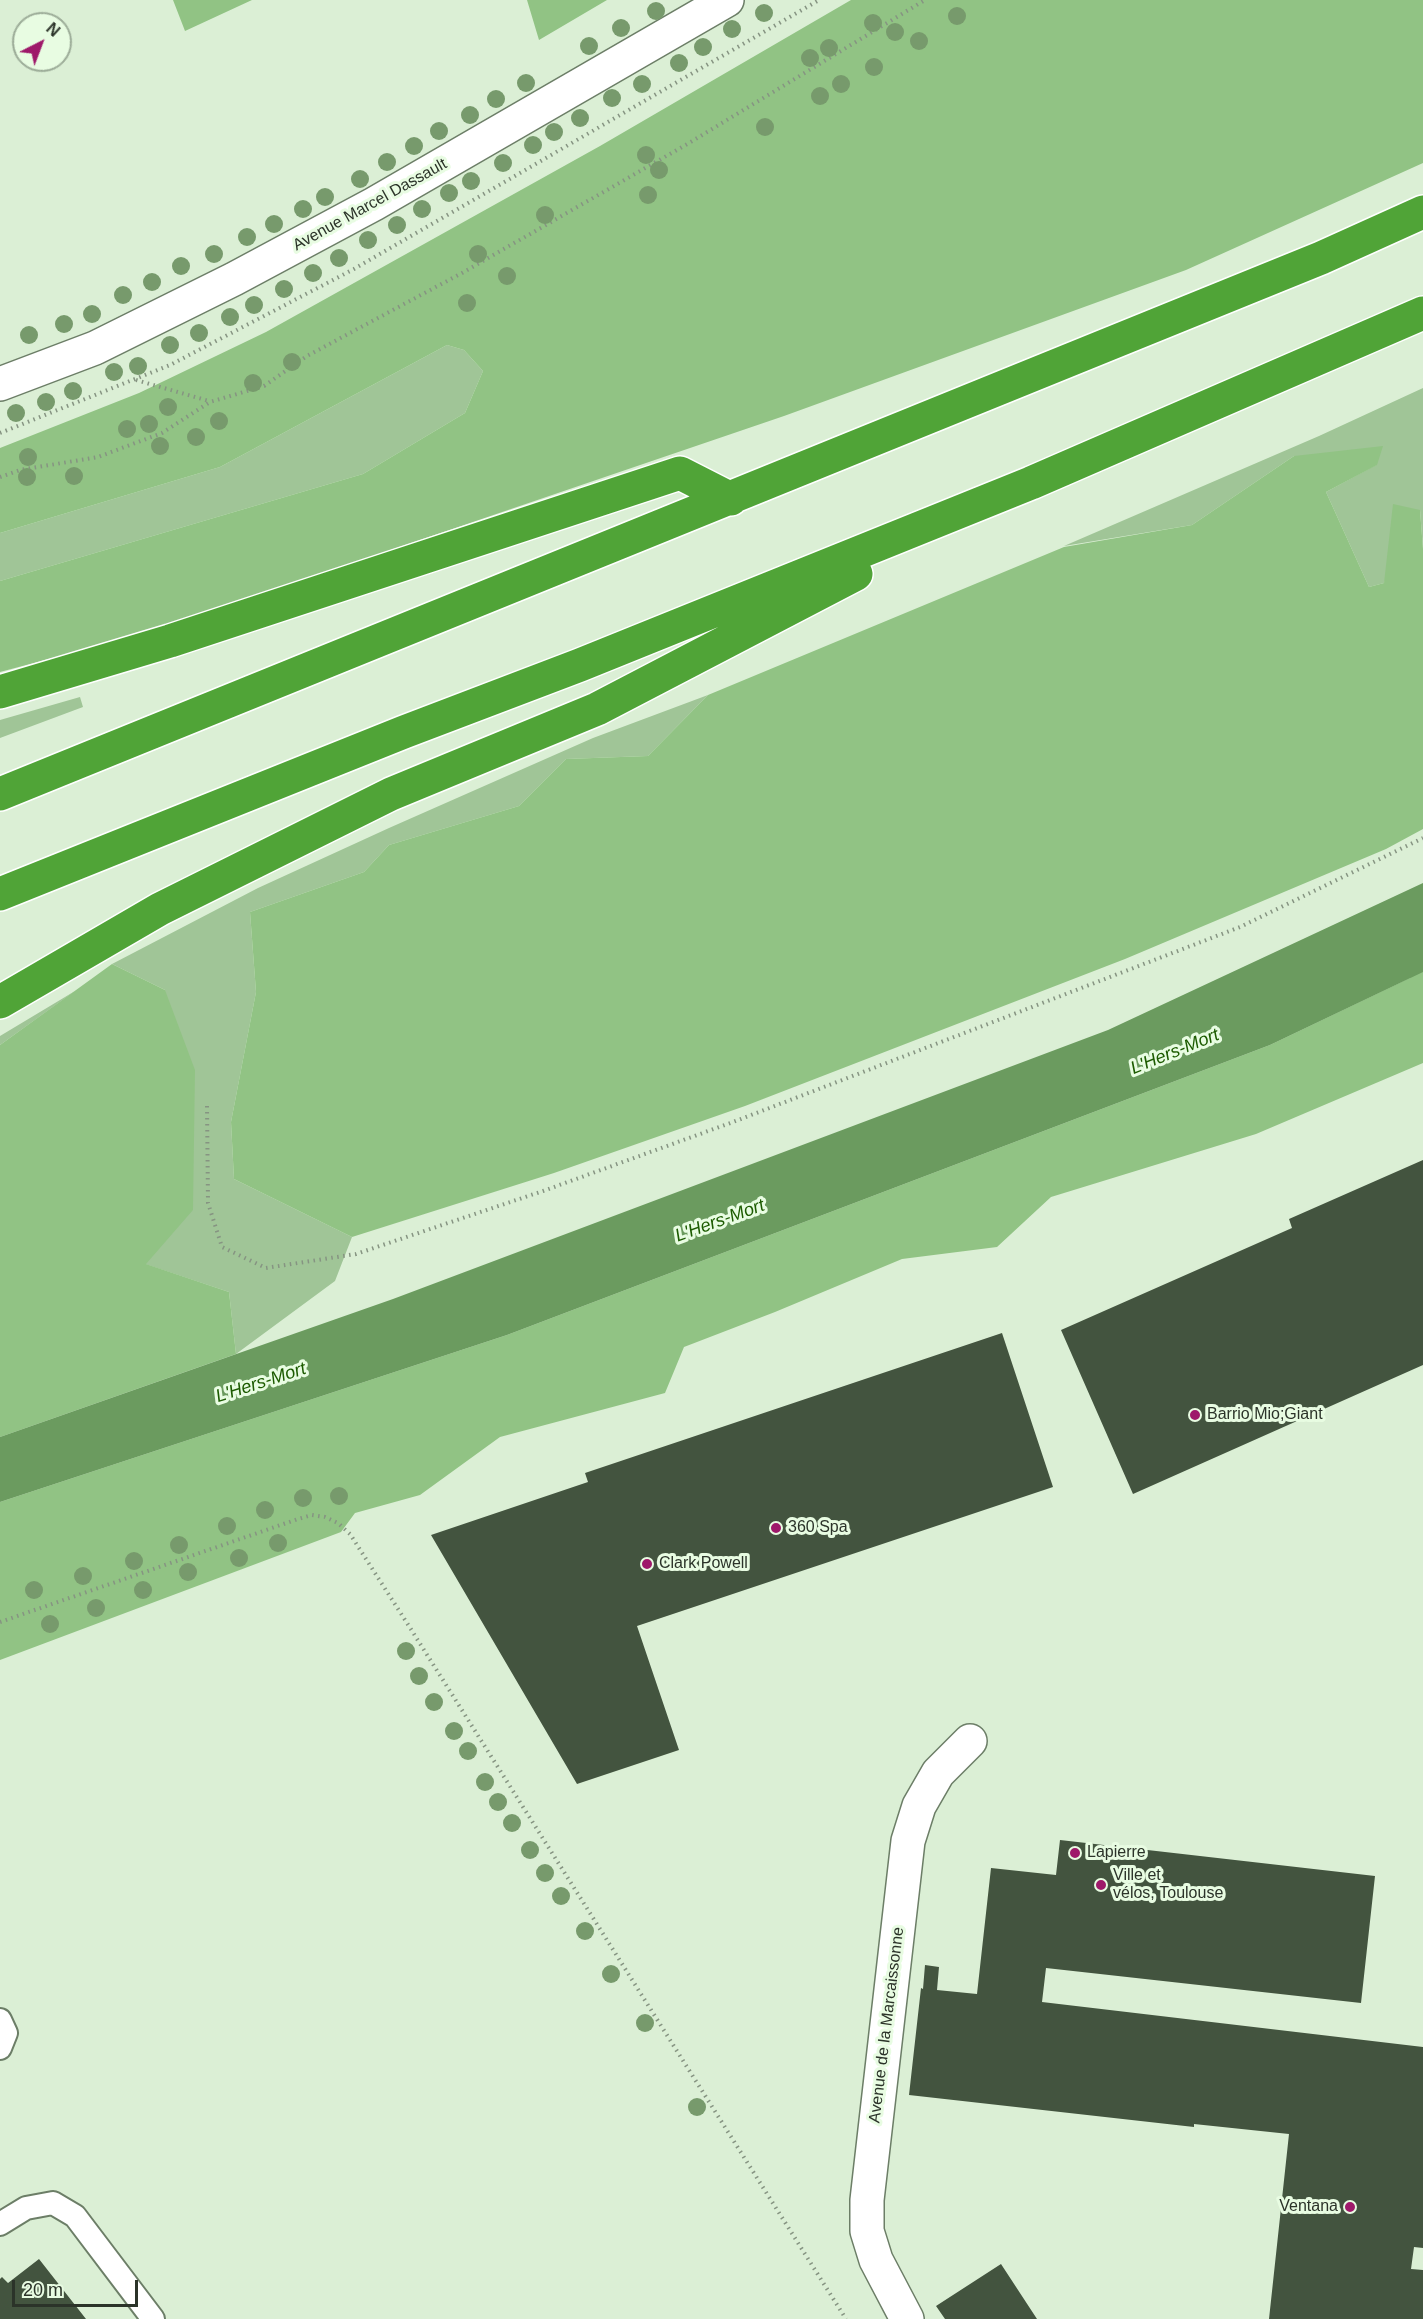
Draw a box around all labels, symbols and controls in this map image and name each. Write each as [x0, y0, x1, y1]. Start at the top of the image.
north arrow [12, 12, 72, 72]
text: N [43, 20, 63, 40]
street label: Avenue Marcel Dassault [290, 155, 450, 255]
water label: L'Hers-Mort [1128, 1024, 1222, 1080]
water label: L'Hers-Mort [672, 1195, 768, 1247]
water label: L'Hers-Mort [213, 1358, 309, 1408]
place label: Barrio Mio;Giant [1207, 1405, 1323, 1425]
marker: Barrio Mio;Giant [1188, 1408, 1202, 1422]
place label: 360 Spa [788, 1518, 848, 1538]
marker: 360 Spa [769, 1521, 783, 1535]
place label: Clark Powell [659, 1554, 748, 1574]
marker: Clark Powell [640, 1557, 654, 1571]
place label: Lapierre [1087, 1843, 1146, 1863]
marker: Lapierre [1068, 1846, 1082, 1860]
place label: Ville et vélos, Toulouse [1113, 1866, 1223, 1904]
marker: Ville et vélos, Toulouse [1094, 1878, 1108, 1892]
street label: Avenue de la Marcaissonne [865, 1926, 909, 2124]
place label: Ventana [1279, 2197, 1338, 2217]
marker: Ventana [1343, 2200, 1357, 2214]
scale bar [15, 2268, 141, 2306]
text: 20 m [23, 2280, 63, 2300]

